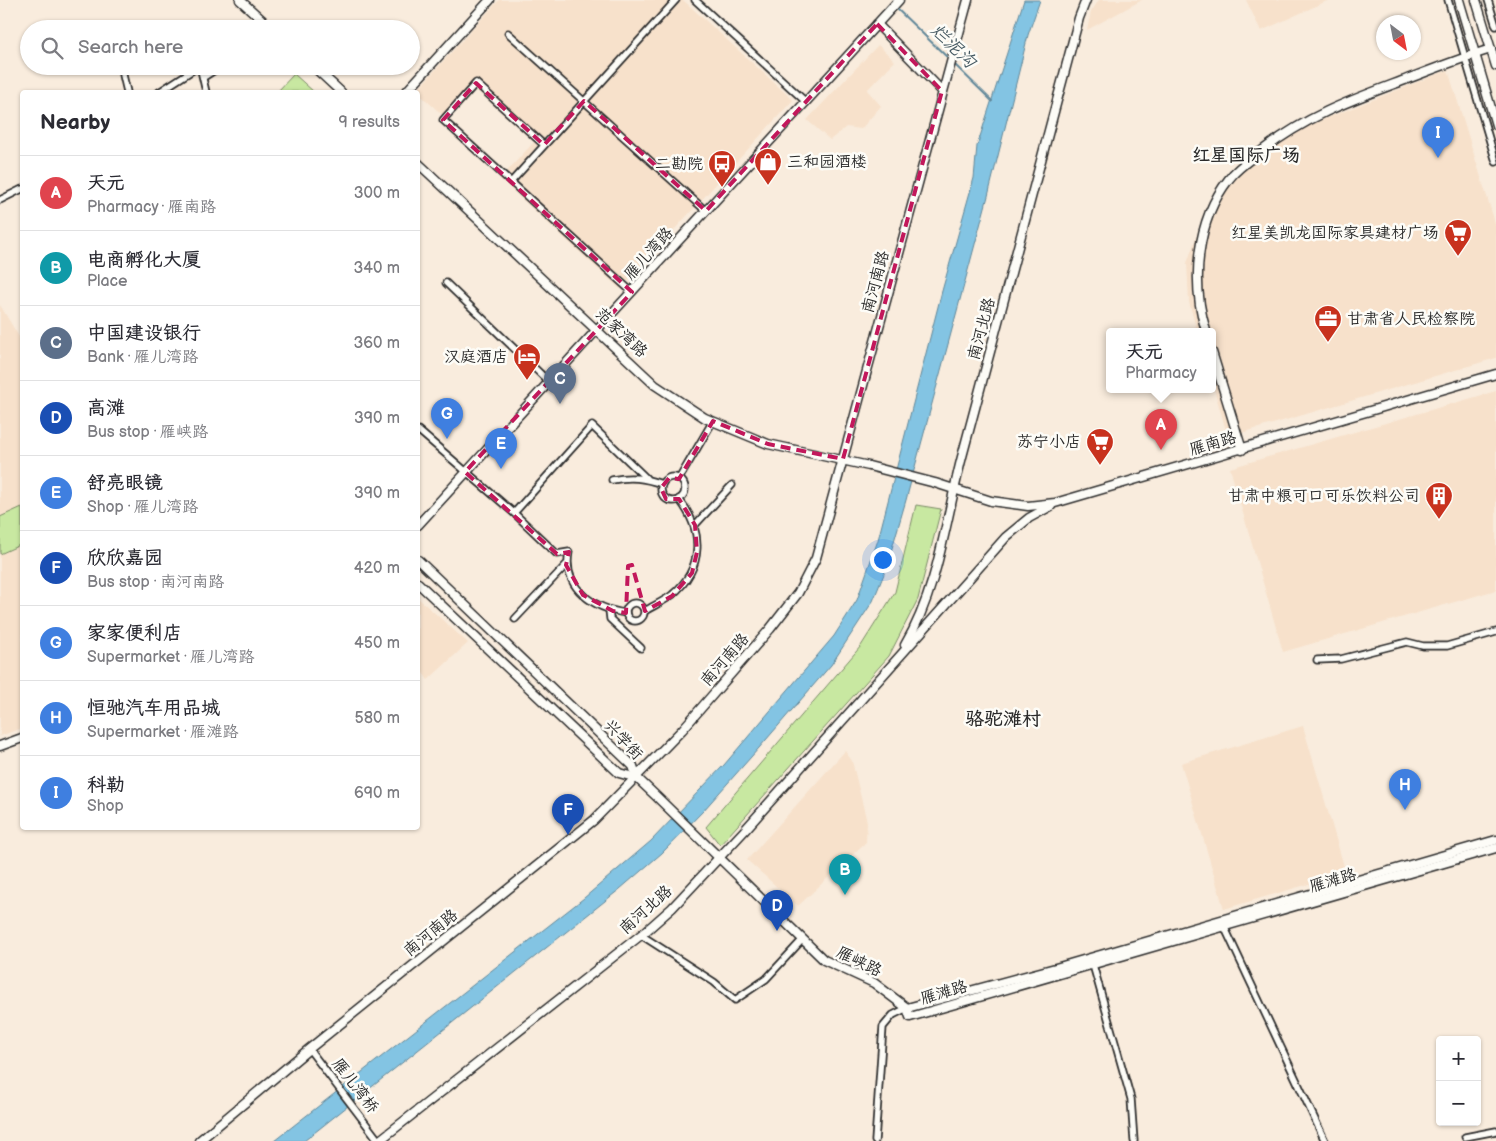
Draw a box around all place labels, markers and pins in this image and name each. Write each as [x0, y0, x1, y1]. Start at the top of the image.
pin: I [1422, 117, 1454, 158]
shop icon: 三和园酒楼 [753, 147, 783, 186]
bus stop icon: 二勘院 [707, 149, 737, 188]
place label: 三和园酒楼 [787, 153, 867, 172]
place label: 二勘院 [655, 155, 703, 174]
supermarket icon: 红星美凯龙国际家具建材广场 [1443, 218, 1473, 257]
place label: 红星美凯龙国际家具建材广场 [1231, 224, 1439, 243]
office icon: 甘肃省人民检察院 [1313, 304, 1343, 343]
place label: 甘肃省人民检察院 [1347, 310, 1475, 329]
hotel icon: 汉庭酒店 [512, 342, 542, 381]
place label: 汉庭酒店 [444, 348, 508, 367]
pin: C [544, 363, 576, 404]
pin: G [431, 398, 463, 439]
pin: A [1145, 409, 1177, 450]
supermarket icon: 苏宁小店 [1085, 427, 1115, 466]
pin: E [485, 428, 517, 469]
place label: 苏宁小店 [1017, 433, 1081, 452]
building icon: 甘肃中粮可口可乐饮料公司 [1424, 481, 1454, 520]
place label: 甘肃中粮可口可乐饮料公司 [1228, 487, 1420, 506]
pin: H [1389, 769, 1421, 810]
pin: F [552, 794, 584, 835]
pin: B [829, 854, 861, 895]
pin: D [761, 890, 793, 931]

